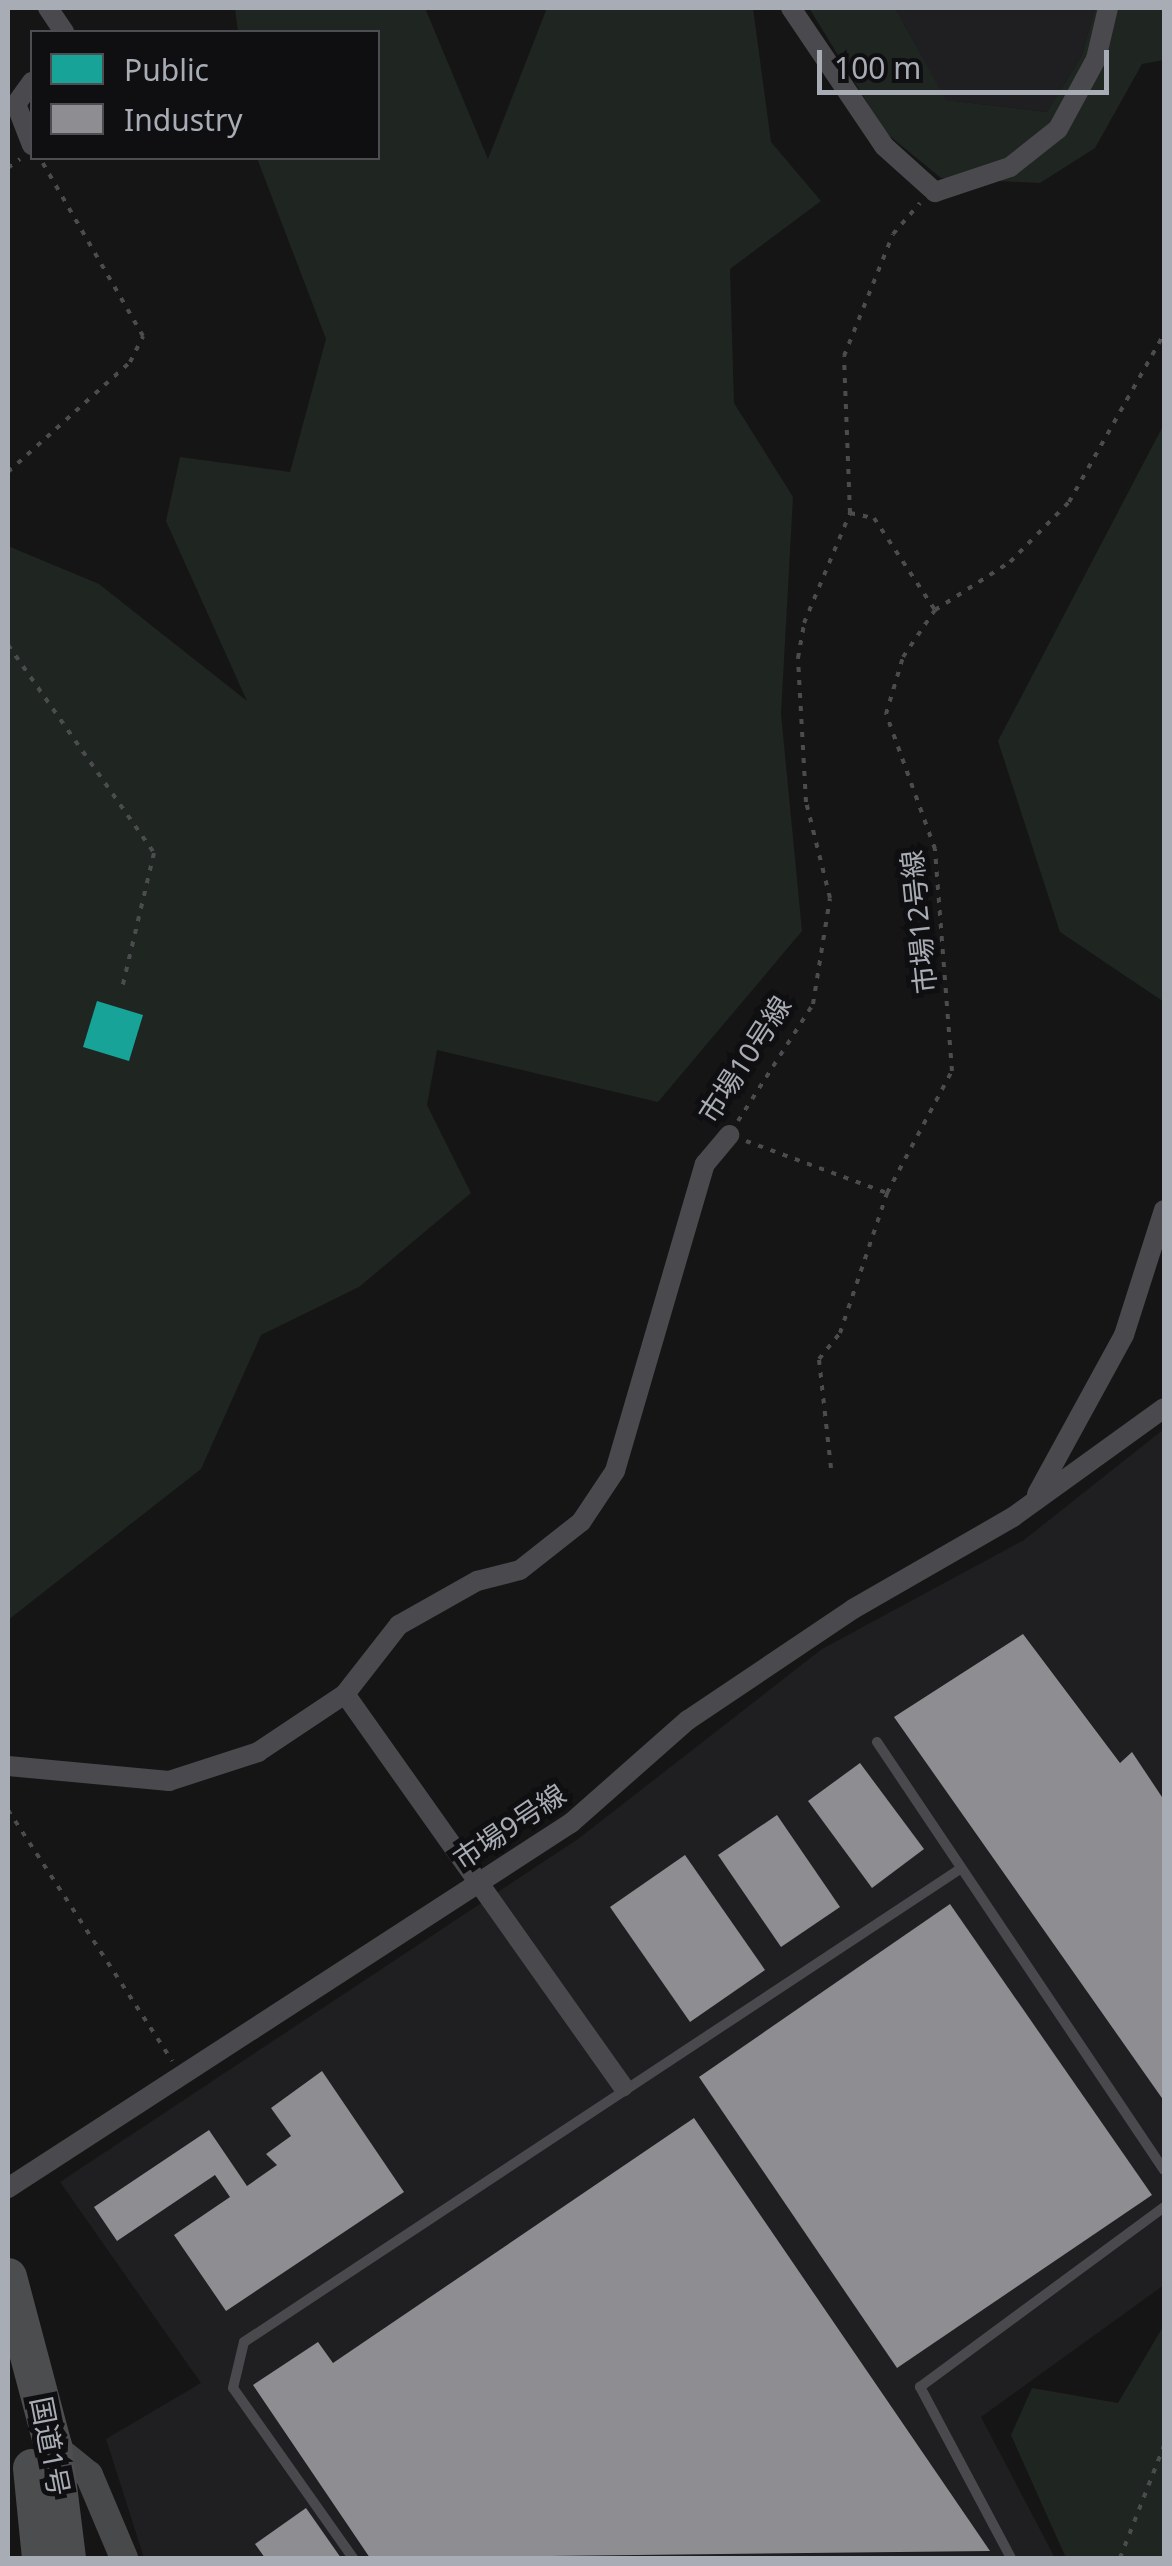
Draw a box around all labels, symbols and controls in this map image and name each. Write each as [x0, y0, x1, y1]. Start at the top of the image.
legend [30, 30, 380, 160]
scale bar [822, 30, 1114, 92]
text: 100 m [834, 47, 921, 88]
text: Public [124, 49, 209, 90]
text: Industry [124, 99, 243, 140]
street label: 市場12号線 [894, 849, 942, 995]
street label: 市場10号線 [691, 989, 797, 1129]
street label: 市場9号線 [447, 1776, 571, 1876]
street label: 国道1号 [25, 2394, 77, 2498]

